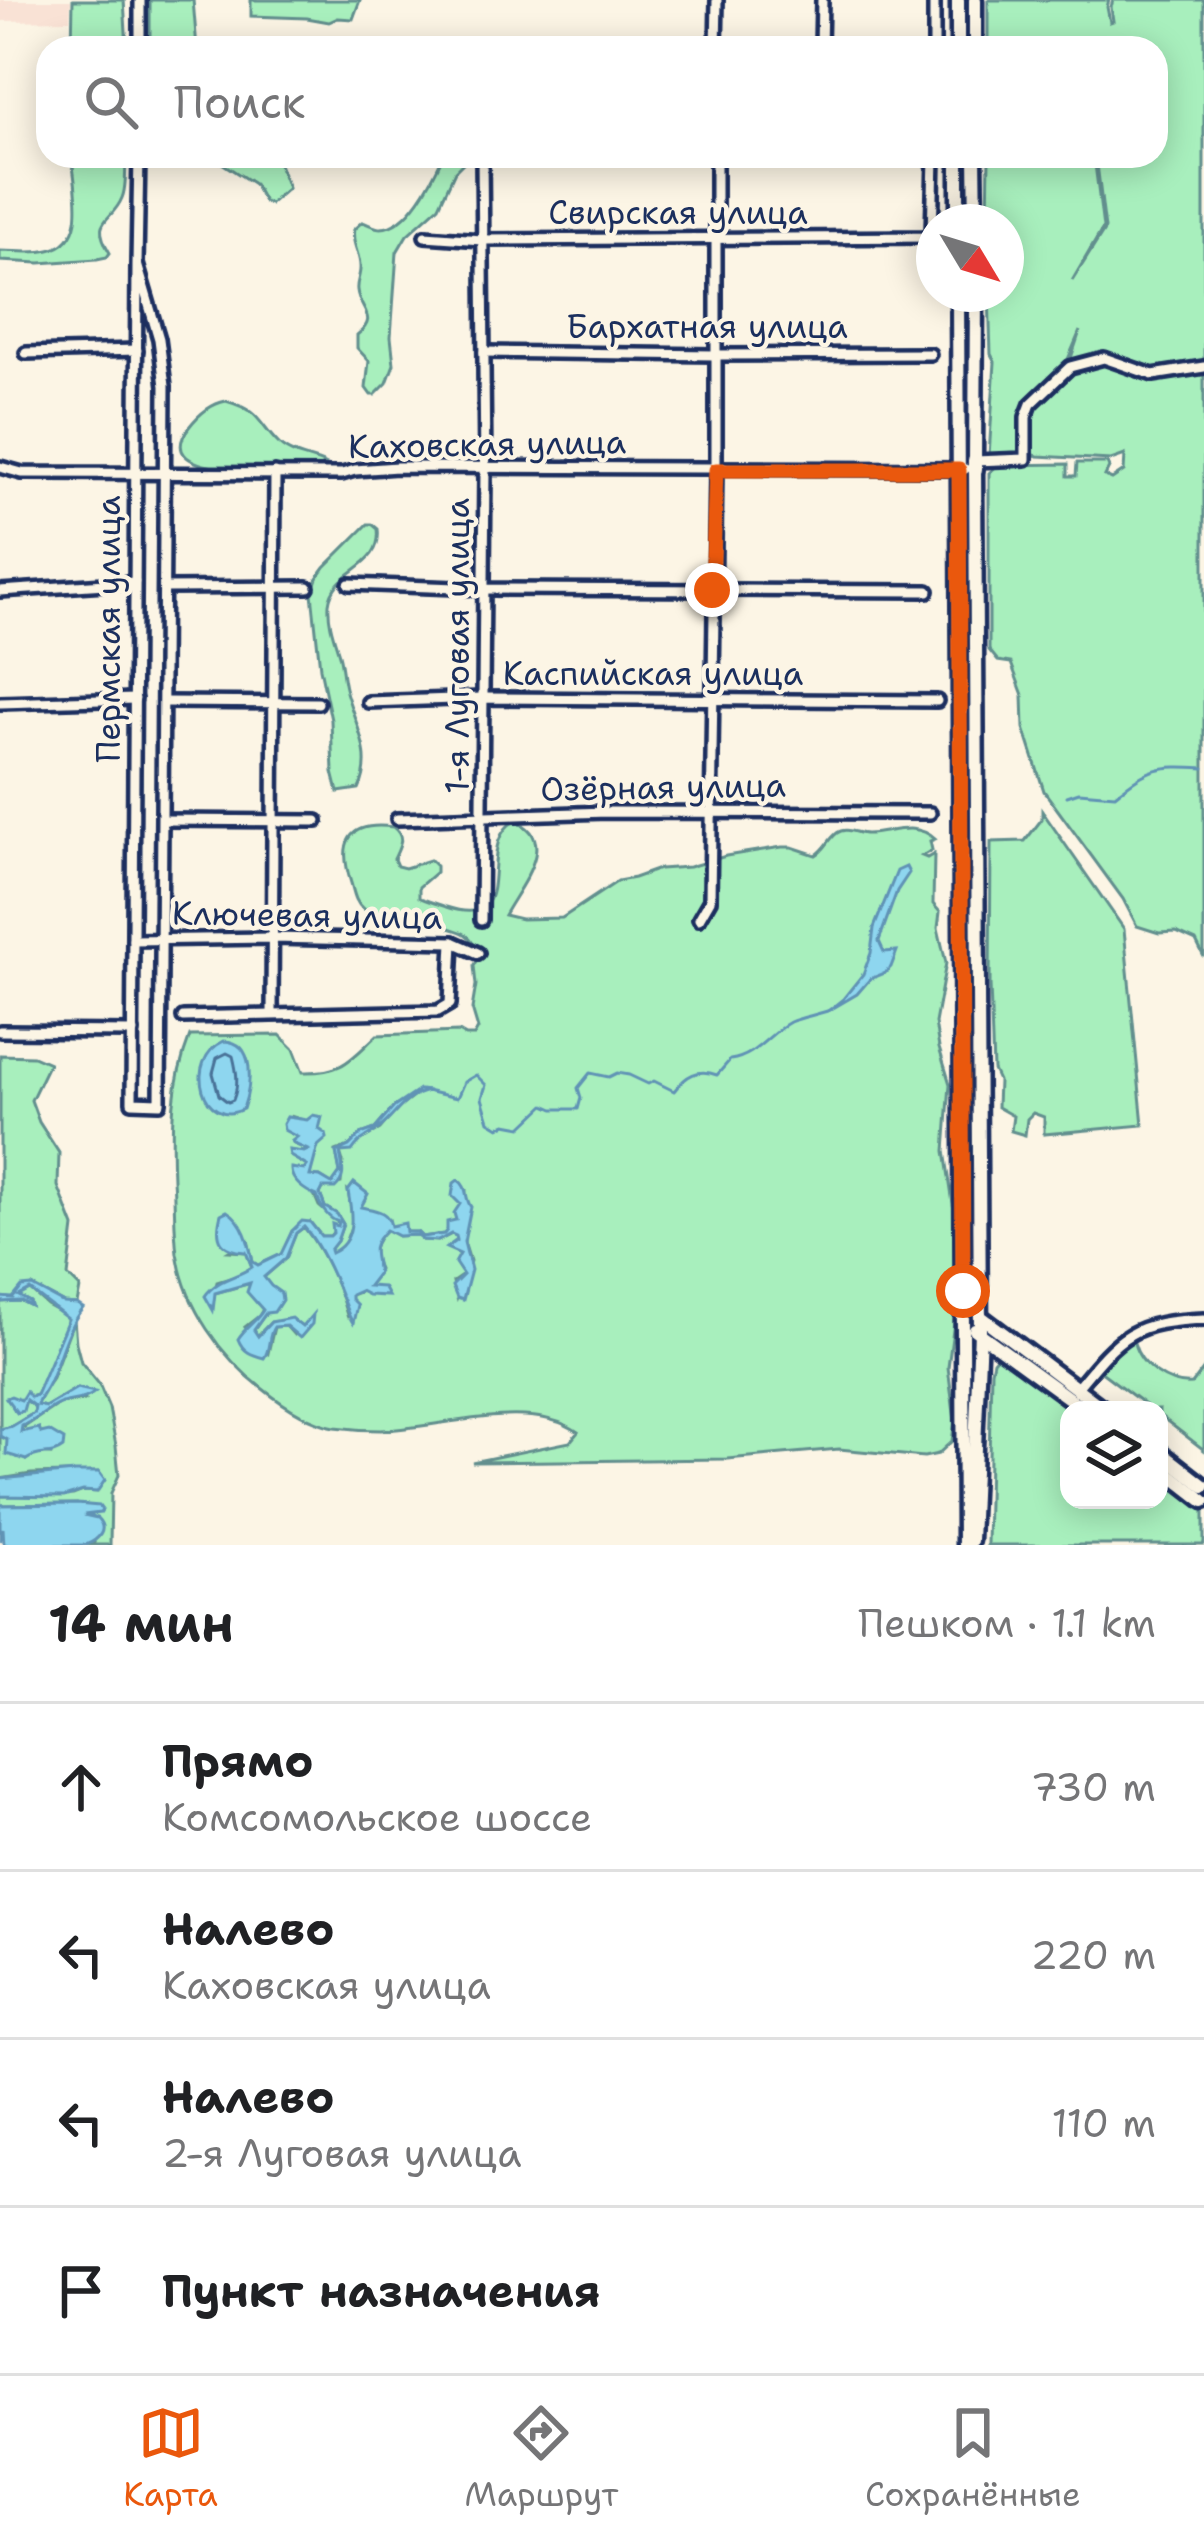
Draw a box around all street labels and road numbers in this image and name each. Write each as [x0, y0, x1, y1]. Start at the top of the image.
street label: Свирская улица [548, 190, 808, 235]
street label: Бархатная улица [566, 304, 848, 349]
street label: Каховская улица [348, 419, 626, 469]
street label: Пермская улица [86, 496, 131, 762]
street label: 1-я Луговая улица [435, 498, 480, 794]
street label: Каспийская улица [503, 651, 803, 696]
street label: Озёрная улица [540, 762, 786, 812]
street label: Ключевая улица [171, 890, 443, 940]

